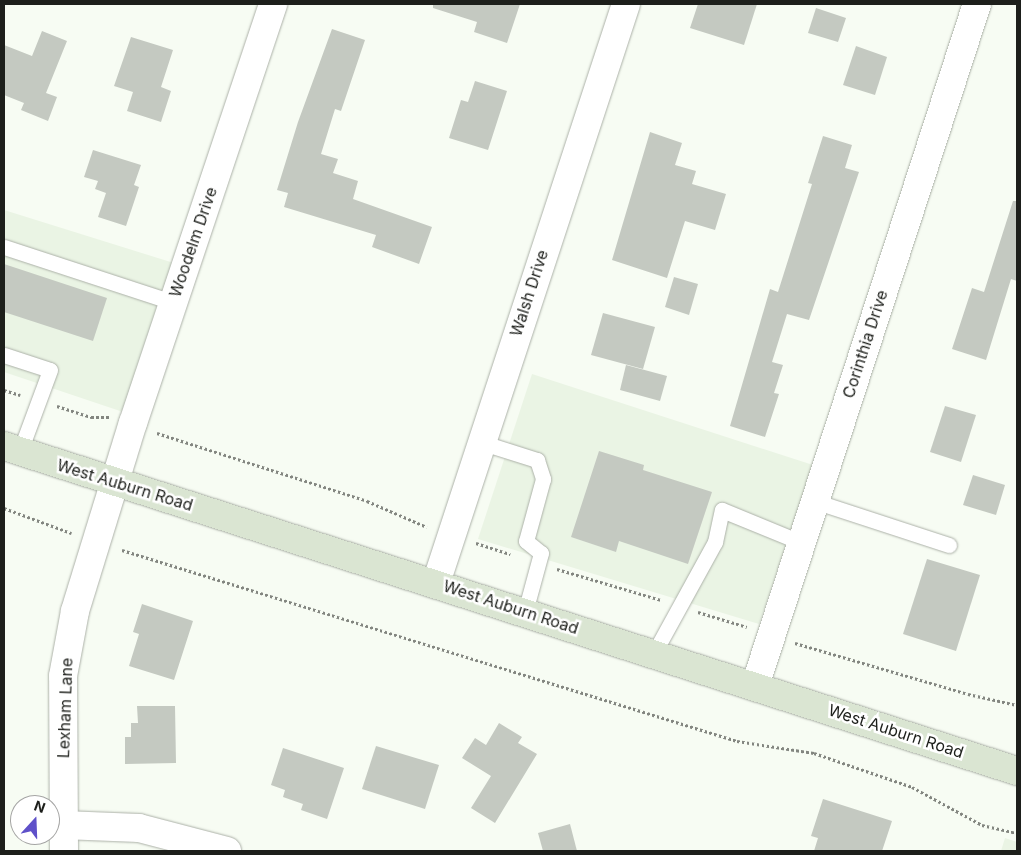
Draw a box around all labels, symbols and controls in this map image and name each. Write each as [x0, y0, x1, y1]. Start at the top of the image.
street label: Woodelm Drive [165, 184, 221, 300]
street label: Walsh Drive [506, 247, 552, 339]
street label: Corinthia Drive [838, 287, 892, 401]
street label: West Auburn Road [55, 455, 195, 515]
street label: West Auburn Road [441, 576, 581, 638]
street label: Lexham Lane [54, 657, 76, 759]
street label: West Auburn Road [826, 700, 966, 762]
north arrow [10, 795, 60, 845]
text: N [32, 797, 48, 816]

